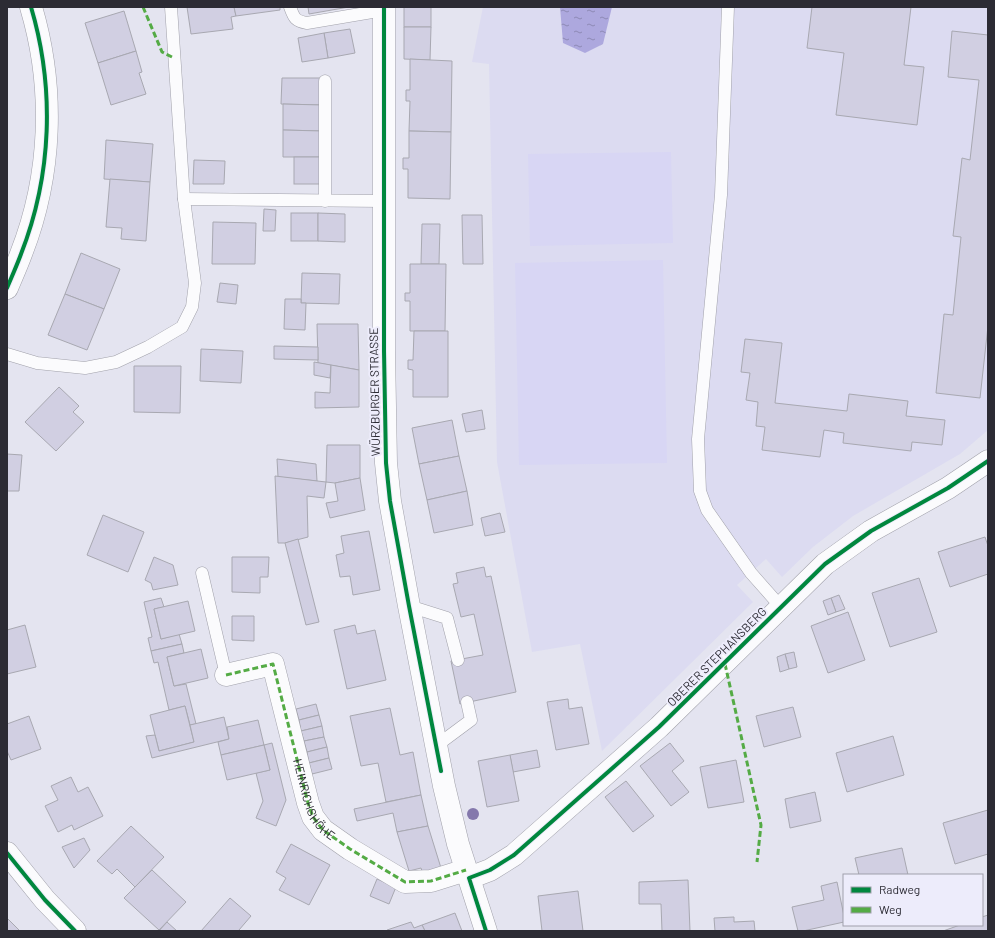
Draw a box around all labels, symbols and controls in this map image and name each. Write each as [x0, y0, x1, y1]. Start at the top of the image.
street label: WÜRZBURGER STRASSE [366, 328, 382, 457]
street label: OBERER STEPHANSBERG [664, 604, 769, 709]
street label: HEINRICHSHÖHE [291, 757, 338, 842]
legend [843, 874, 983, 926]
text: Radweg [879, 882, 920, 896]
text: Weg [879, 902, 902, 916]

